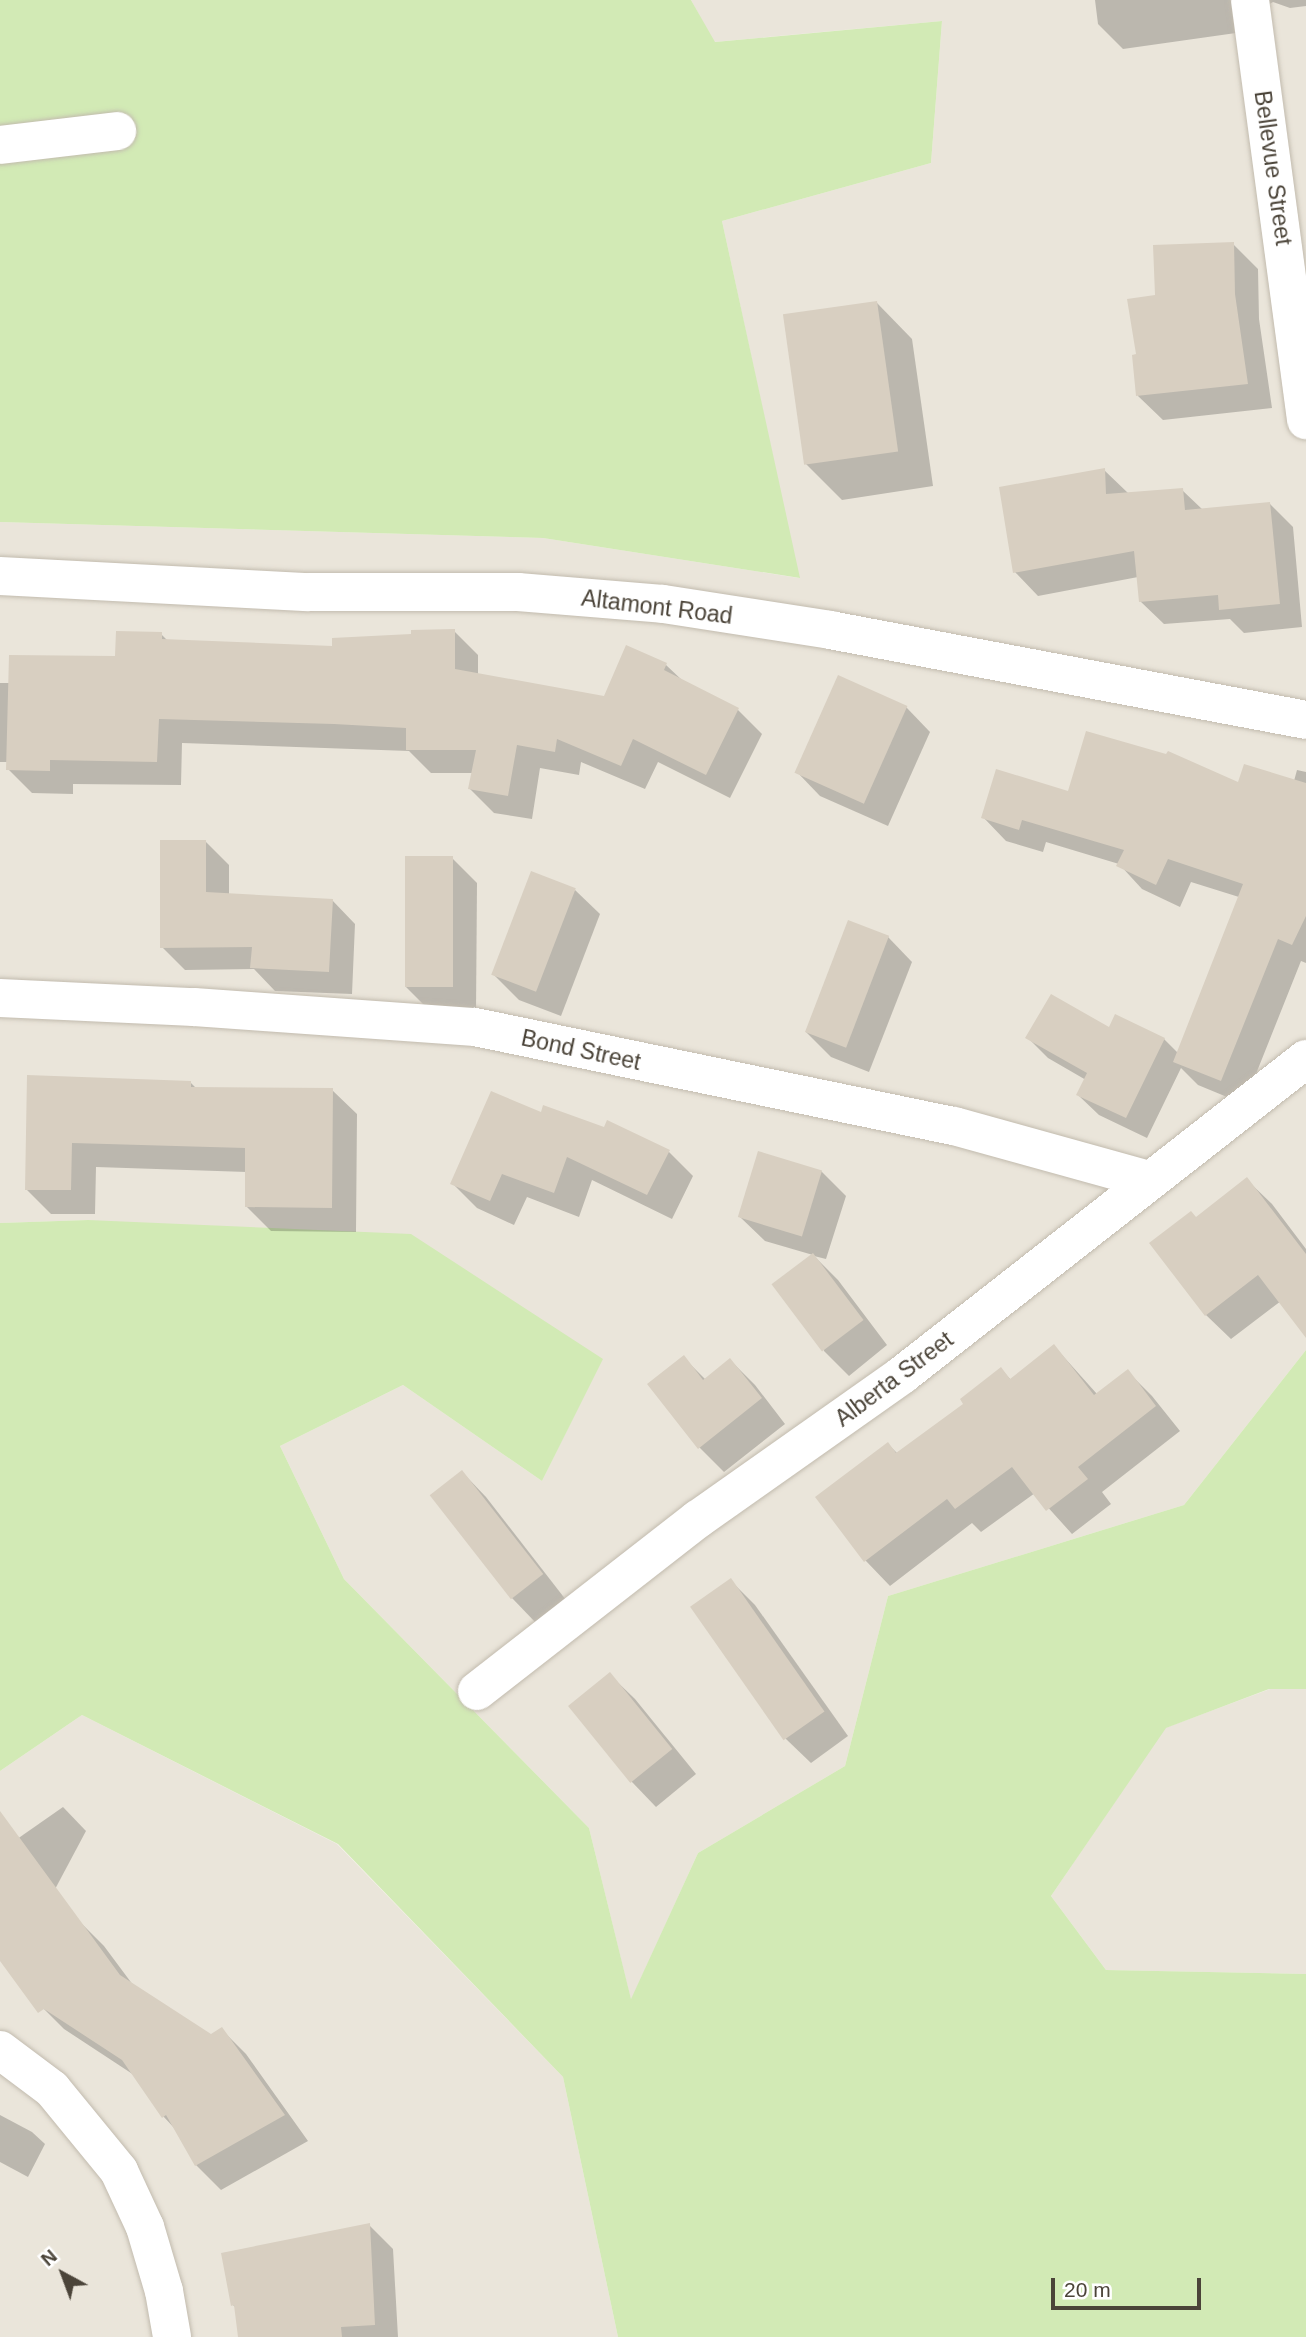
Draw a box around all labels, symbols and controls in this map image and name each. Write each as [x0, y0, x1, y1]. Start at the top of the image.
street label: Bellevue Street [1248, 89, 1298, 247]
street label: Altamont Road [580, 584, 734, 630]
street label: Bond Street [519, 1024, 643, 1076]
street label: Alberta Street [830, 1326, 958, 1432]
north arrow [28, 2239, 98, 2309]
text: N [37, 2245, 61, 2270]
scale bar [1054, 2264, 1204, 2308]
text: 20 m [1064, 2278, 1111, 2301]

